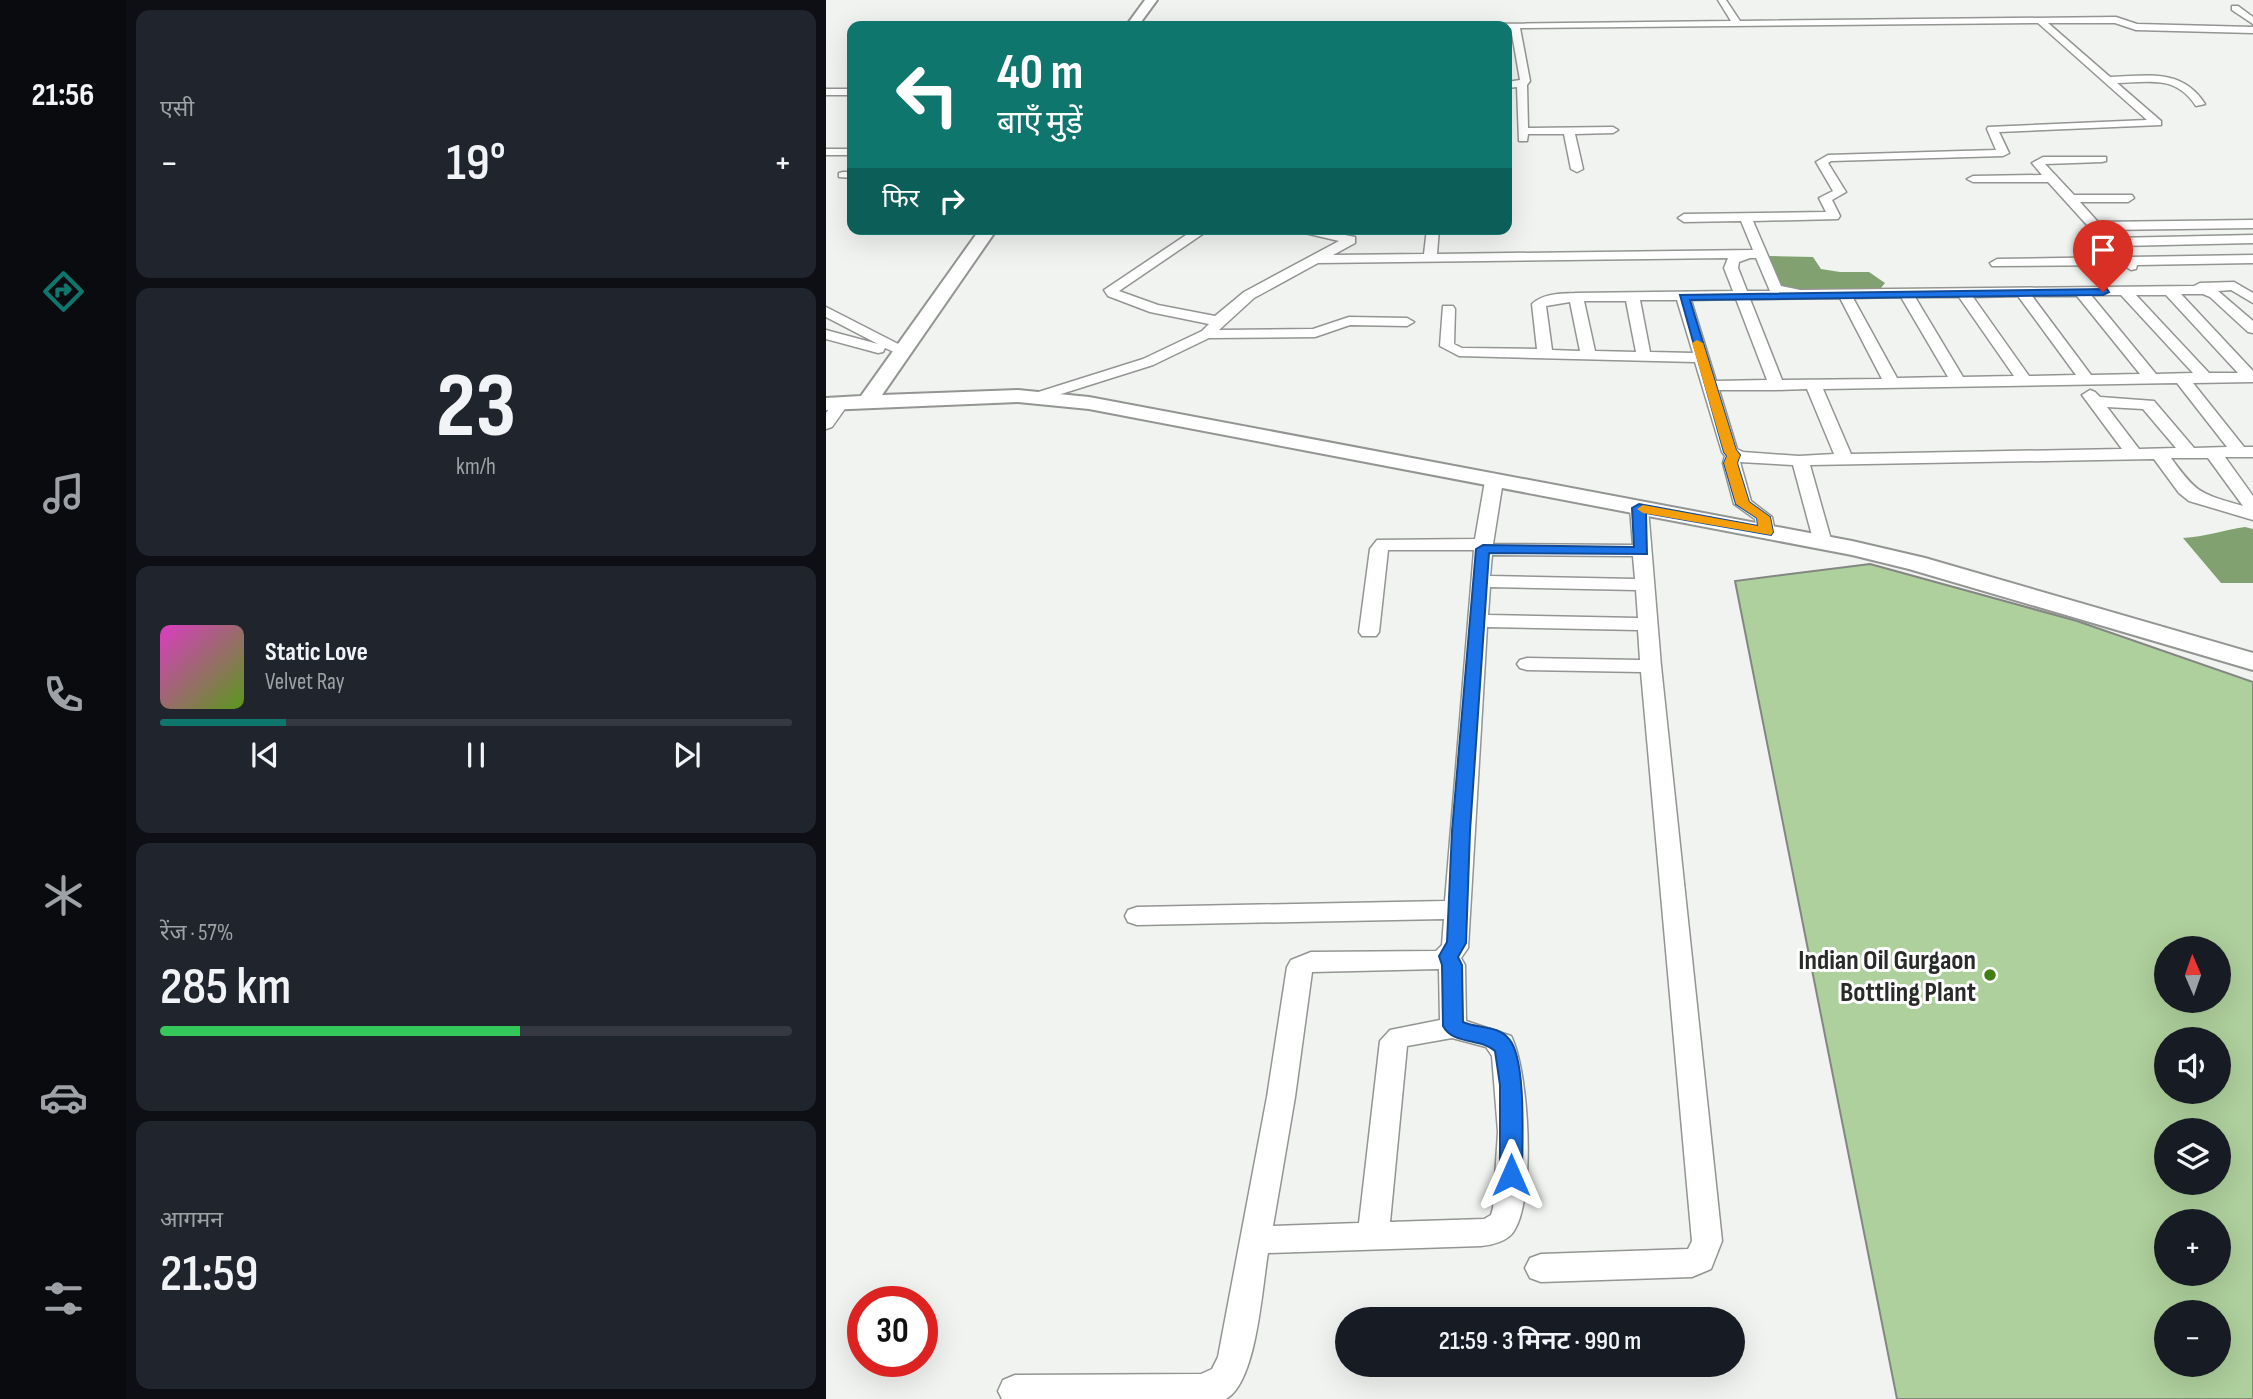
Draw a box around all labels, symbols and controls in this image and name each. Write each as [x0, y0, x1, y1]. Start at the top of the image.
text: 40 m [997, 44, 1083, 103]
icon: left [882, 49, 973, 140]
text: 21:56 [32, 76, 94, 115]
text: एसी [160, 95, 194, 123]
text: बाएँ मुड़ें [997, 104, 1083, 143]
text: 19° [446, 132, 506, 195]
text: − [160, 141, 179, 186]
text: + [773, 141, 792, 186]
icon: right [933, 182, 971, 220]
text: फिर [882, 184, 919, 215]
pin [2073, 220, 2133, 292]
icon: arrive [2084, 231, 2122, 269]
icon: directions [39, 267, 88, 316]
text: 23 [436, 353, 516, 462]
text: km/h [456, 453, 496, 481]
icon: music [39, 469, 88, 518]
text: Static Love [265, 637, 368, 668]
text: Velvet Ray [265, 668, 345, 696]
icon: phone [39, 670, 88, 719]
icon: previous [246, 736, 284, 774]
icon: pause [457, 736, 495, 774]
icon: next [668, 736, 706, 774]
icon: climate [39, 871, 88, 920]
text: रेंज · 57% [160, 919, 233, 947]
north arrow [2154, 936, 2231, 1013]
map controls [2154, 936, 2231, 1377]
place label: Indian Oil Gurgaon Bottling Plant [1798, 944, 1976, 1009]
text: 285 km [160, 956, 291, 1019]
marker: Indian Oil Gurgaon Bottling Plant [1982, 967, 1998, 983]
button: sound [2154, 1027, 2231, 1104]
icon: car [39, 1073, 88, 1122]
button: layers [2154, 1118, 2231, 1195]
position arrow [1474, 1138, 1548, 1212]
text: आगमन [160, 1206, 223, 1234]
button: + [2154, 1209, 2231, 1286]
text: 21:59 [160, 1243, 259, 1306]
icon: filters [39, 1274, 88, 1323]
speed limit sign: 30 [847, 1286, 938, 1377]
button: − [2154, 1300, 2231, 1377]
text: 21:59 · 3 मिनट · 990 m [1439, 1326, 1641, 1357]

